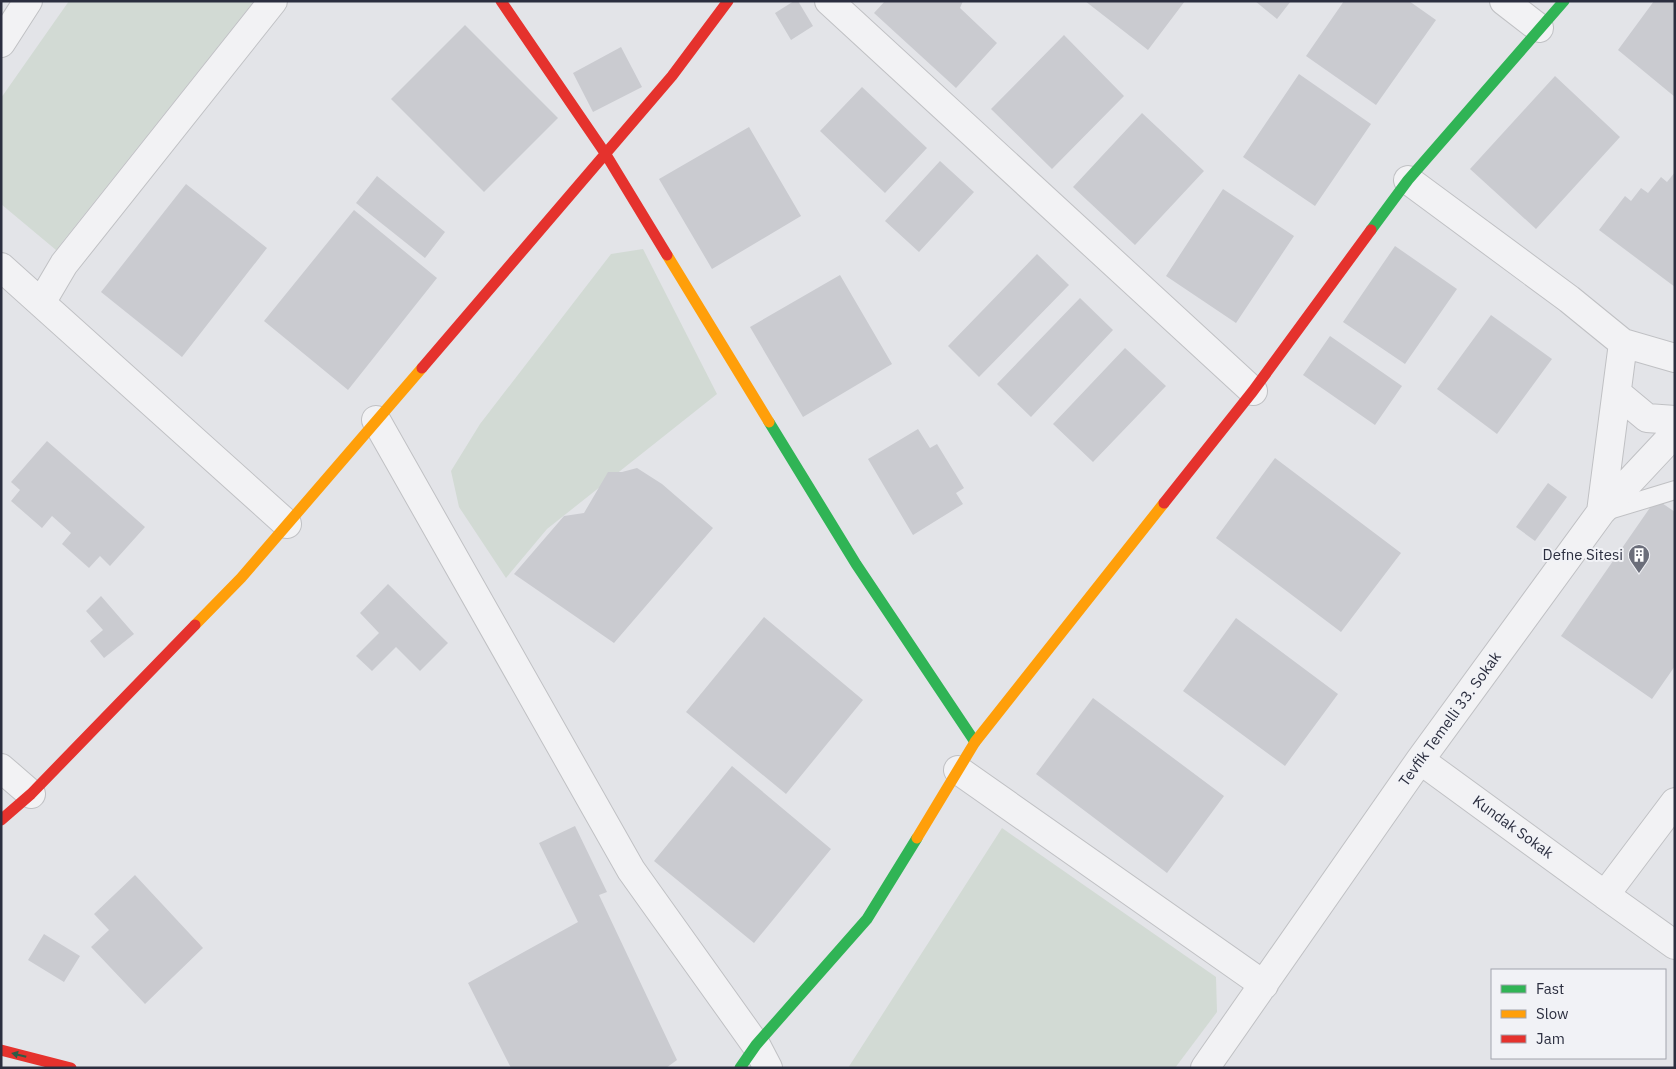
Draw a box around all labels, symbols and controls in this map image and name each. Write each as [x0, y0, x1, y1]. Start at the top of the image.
building icon: Defne Sitesi [1627, 543, 1651, 574]
place label: Defne Sitesi [1543, 545, 1623, 564]
street label: Tevfik Temelli 33. Sokak [1394, 647, 1505, 790]
street label: Kundak Sokak [1469, 791, 1558, 862]
legend [1491, 969, 1666, 1059]
text: Fast [1536, 979, 1564, 998]
text: Slow [1536, 1004, 1569, 1023]
text: Jam [1536, 1029, 1565, 1048]
one-way arrow [12, 1050, 27, 1058]

